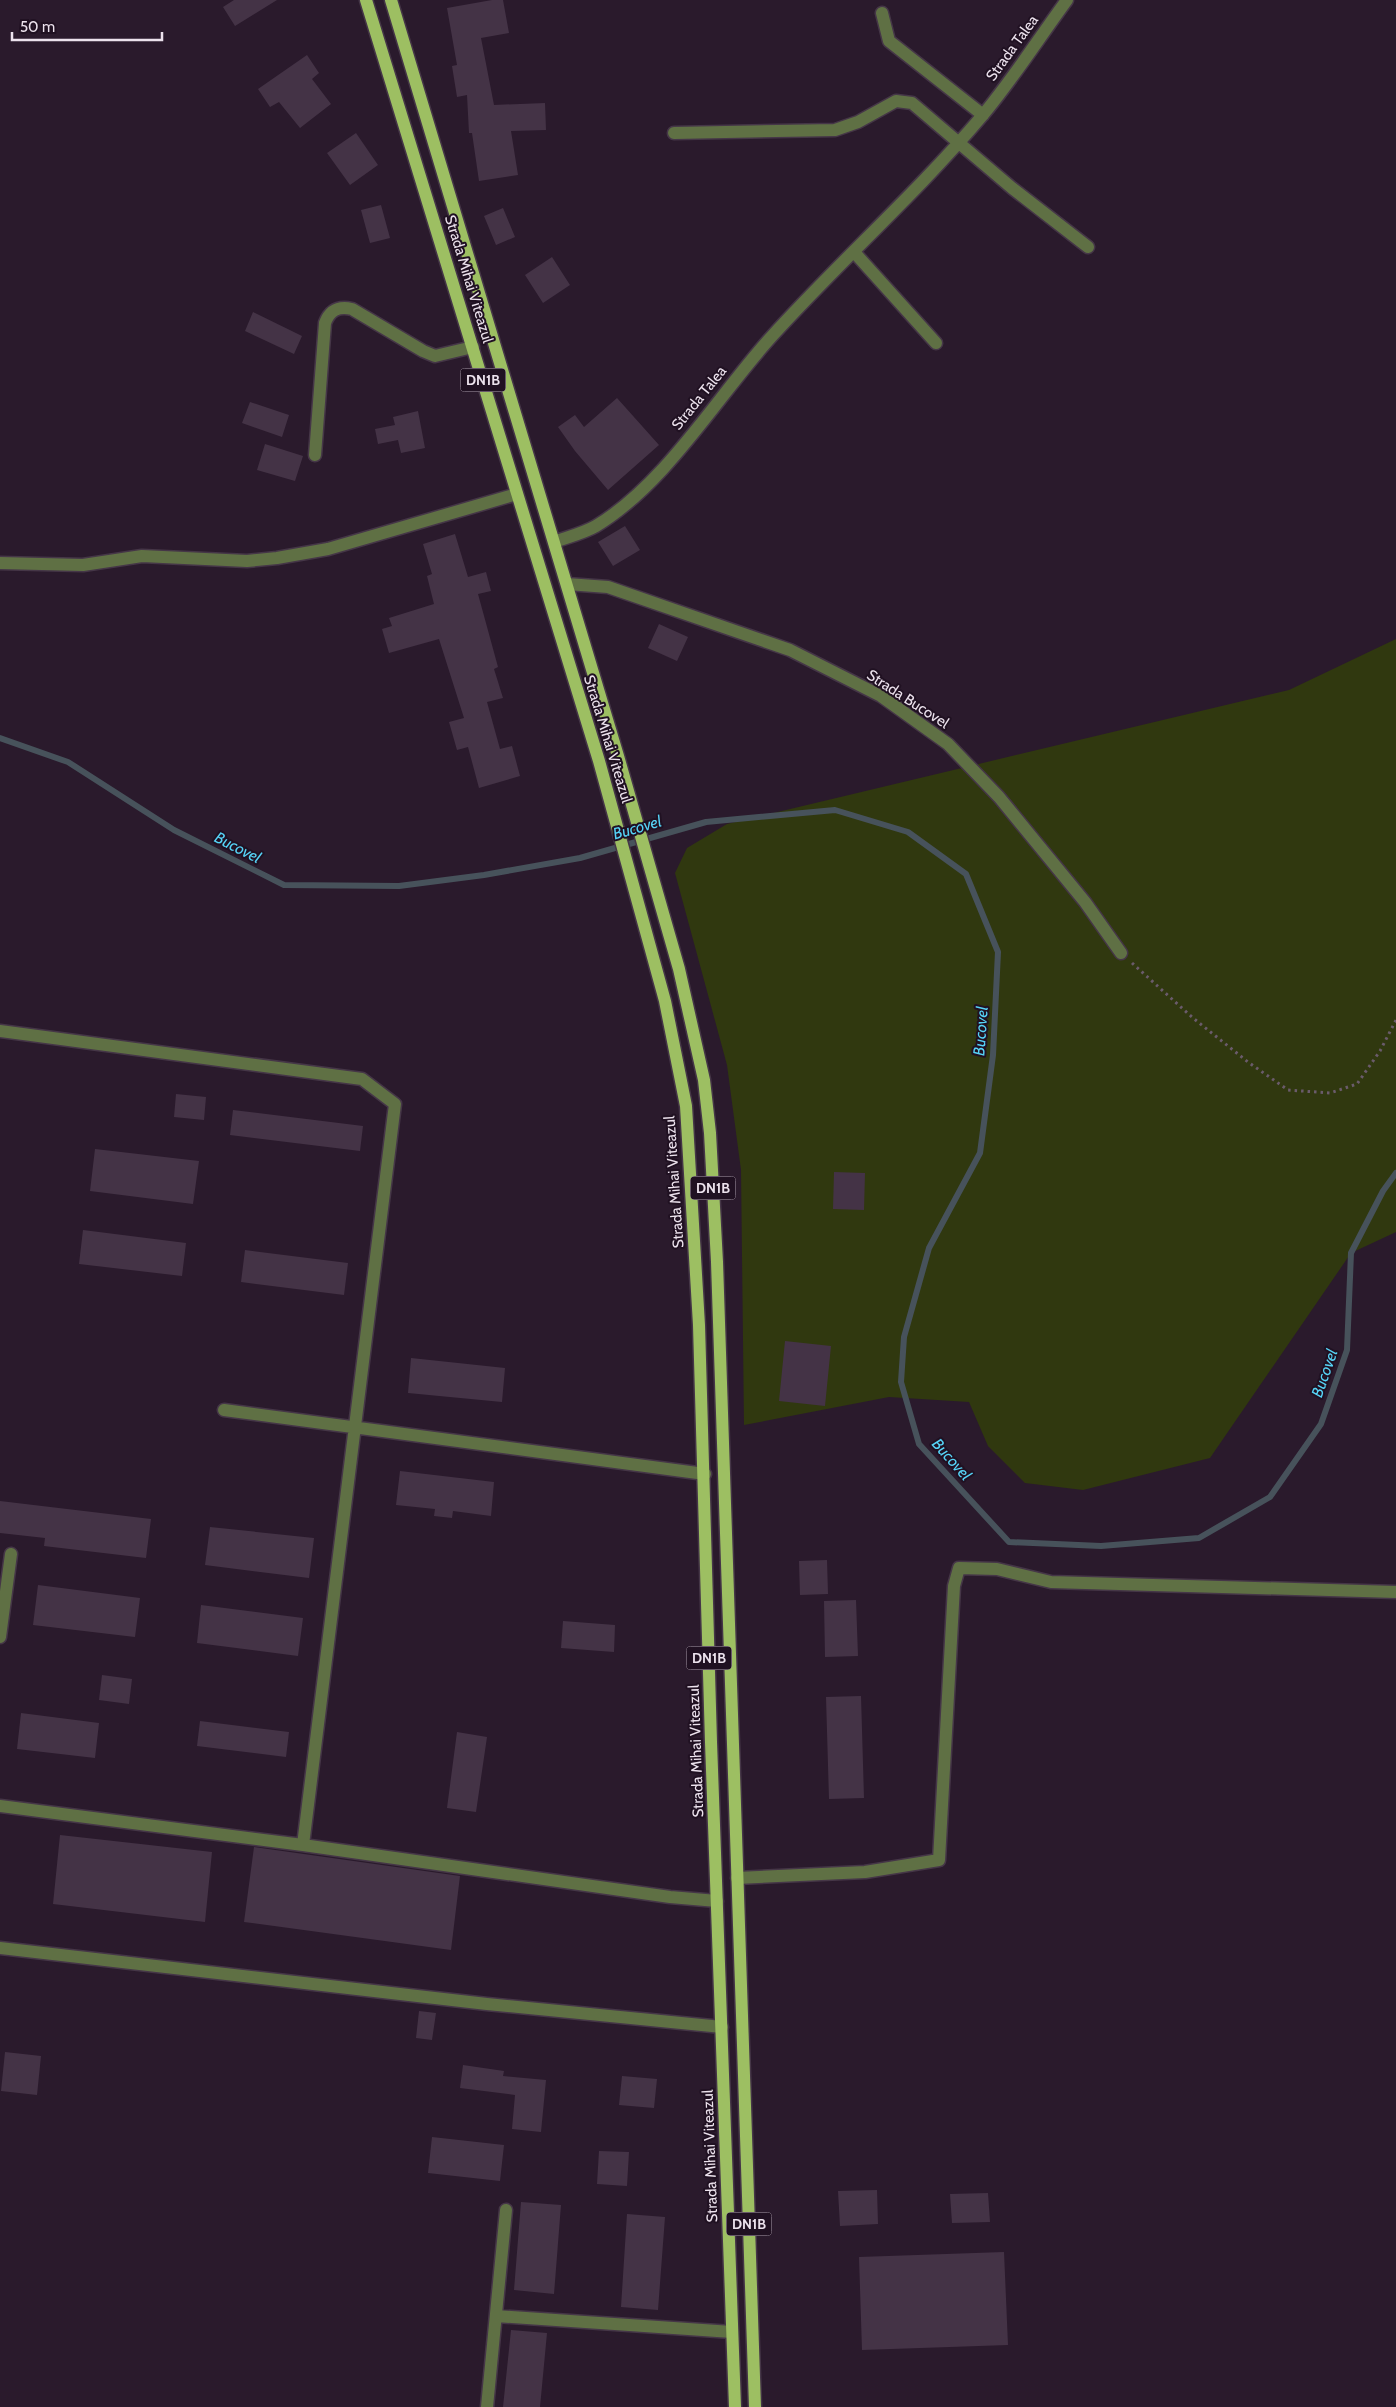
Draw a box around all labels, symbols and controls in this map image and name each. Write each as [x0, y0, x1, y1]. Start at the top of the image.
scale bar [12, 10, 162, 42]
street label: Strada Talea [982, 11, 1042, 84]
text: 50 m [20, 18, 55, 36]
street label: Strada Mihai Viteazul [441, 213, 497, 346]
street label: Strada Talea [668, 362, 731, 434]
road number: DN1B [460, 368, 506, 392]
street label: Strada Bucovel [864, 666, 953, 732]
street label: Strada Mihai Viteazul [580, 673, 636, 806]
water label: Bucovel [611, 811, 664, 843]
water label: Bucovel [211, 828, 264, 867]
water label: Bucovel [969, 1005, 992, 1056]
street label: Strada Mihai Viteazul [660, 1115, 688, 1249]
road number: DN1B [690, 1176, 736, 1200]
water label: Bucovel [1307, 1346, 1342, 1400]
water label: Bucovel [928, 1435, 975, 1484]
road number: DN1B [686, 1646, 732, 1670]
street label: Strada Mihai Viteazul [685, 1684, 707, 1818]
street label: Strada Mihai Viteazul [699, 2089, 721, 2223]
road number: DN1B [726, 2212, 772, 2236]

